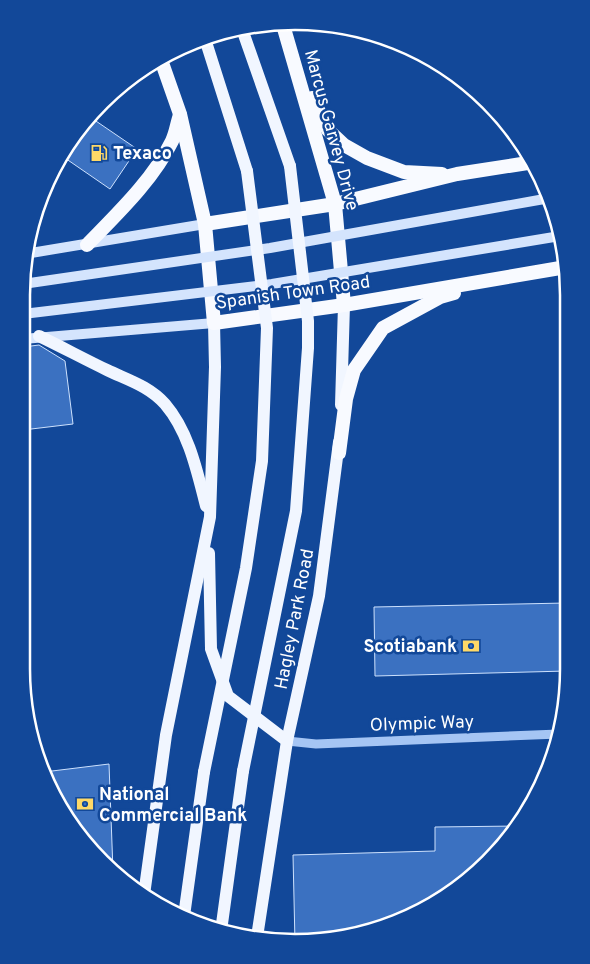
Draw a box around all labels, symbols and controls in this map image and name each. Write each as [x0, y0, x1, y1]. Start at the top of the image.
street label: Marcus Garvey Drive [298, 47, 363, 213]
fuel station icon: Texaco [89, 143, 109, 163]
place label: Texaco [113, 143, 172, 166]
street label: Spanish Town Road [215, 271, 372, 316]
street label: Hagley Park Road [271, 547, 320, 692]
place label: Scotiabank [363, 636, 457, 659]
bank icon: Scotiabank [461, 636, 481, 656]
street label: Olympic Way [370, 711, 475, 738]
place label: National Commercial Bank [99, 784, 247, 828]
bank icon: National Commercial Bank [75, 794, 95, 814]

